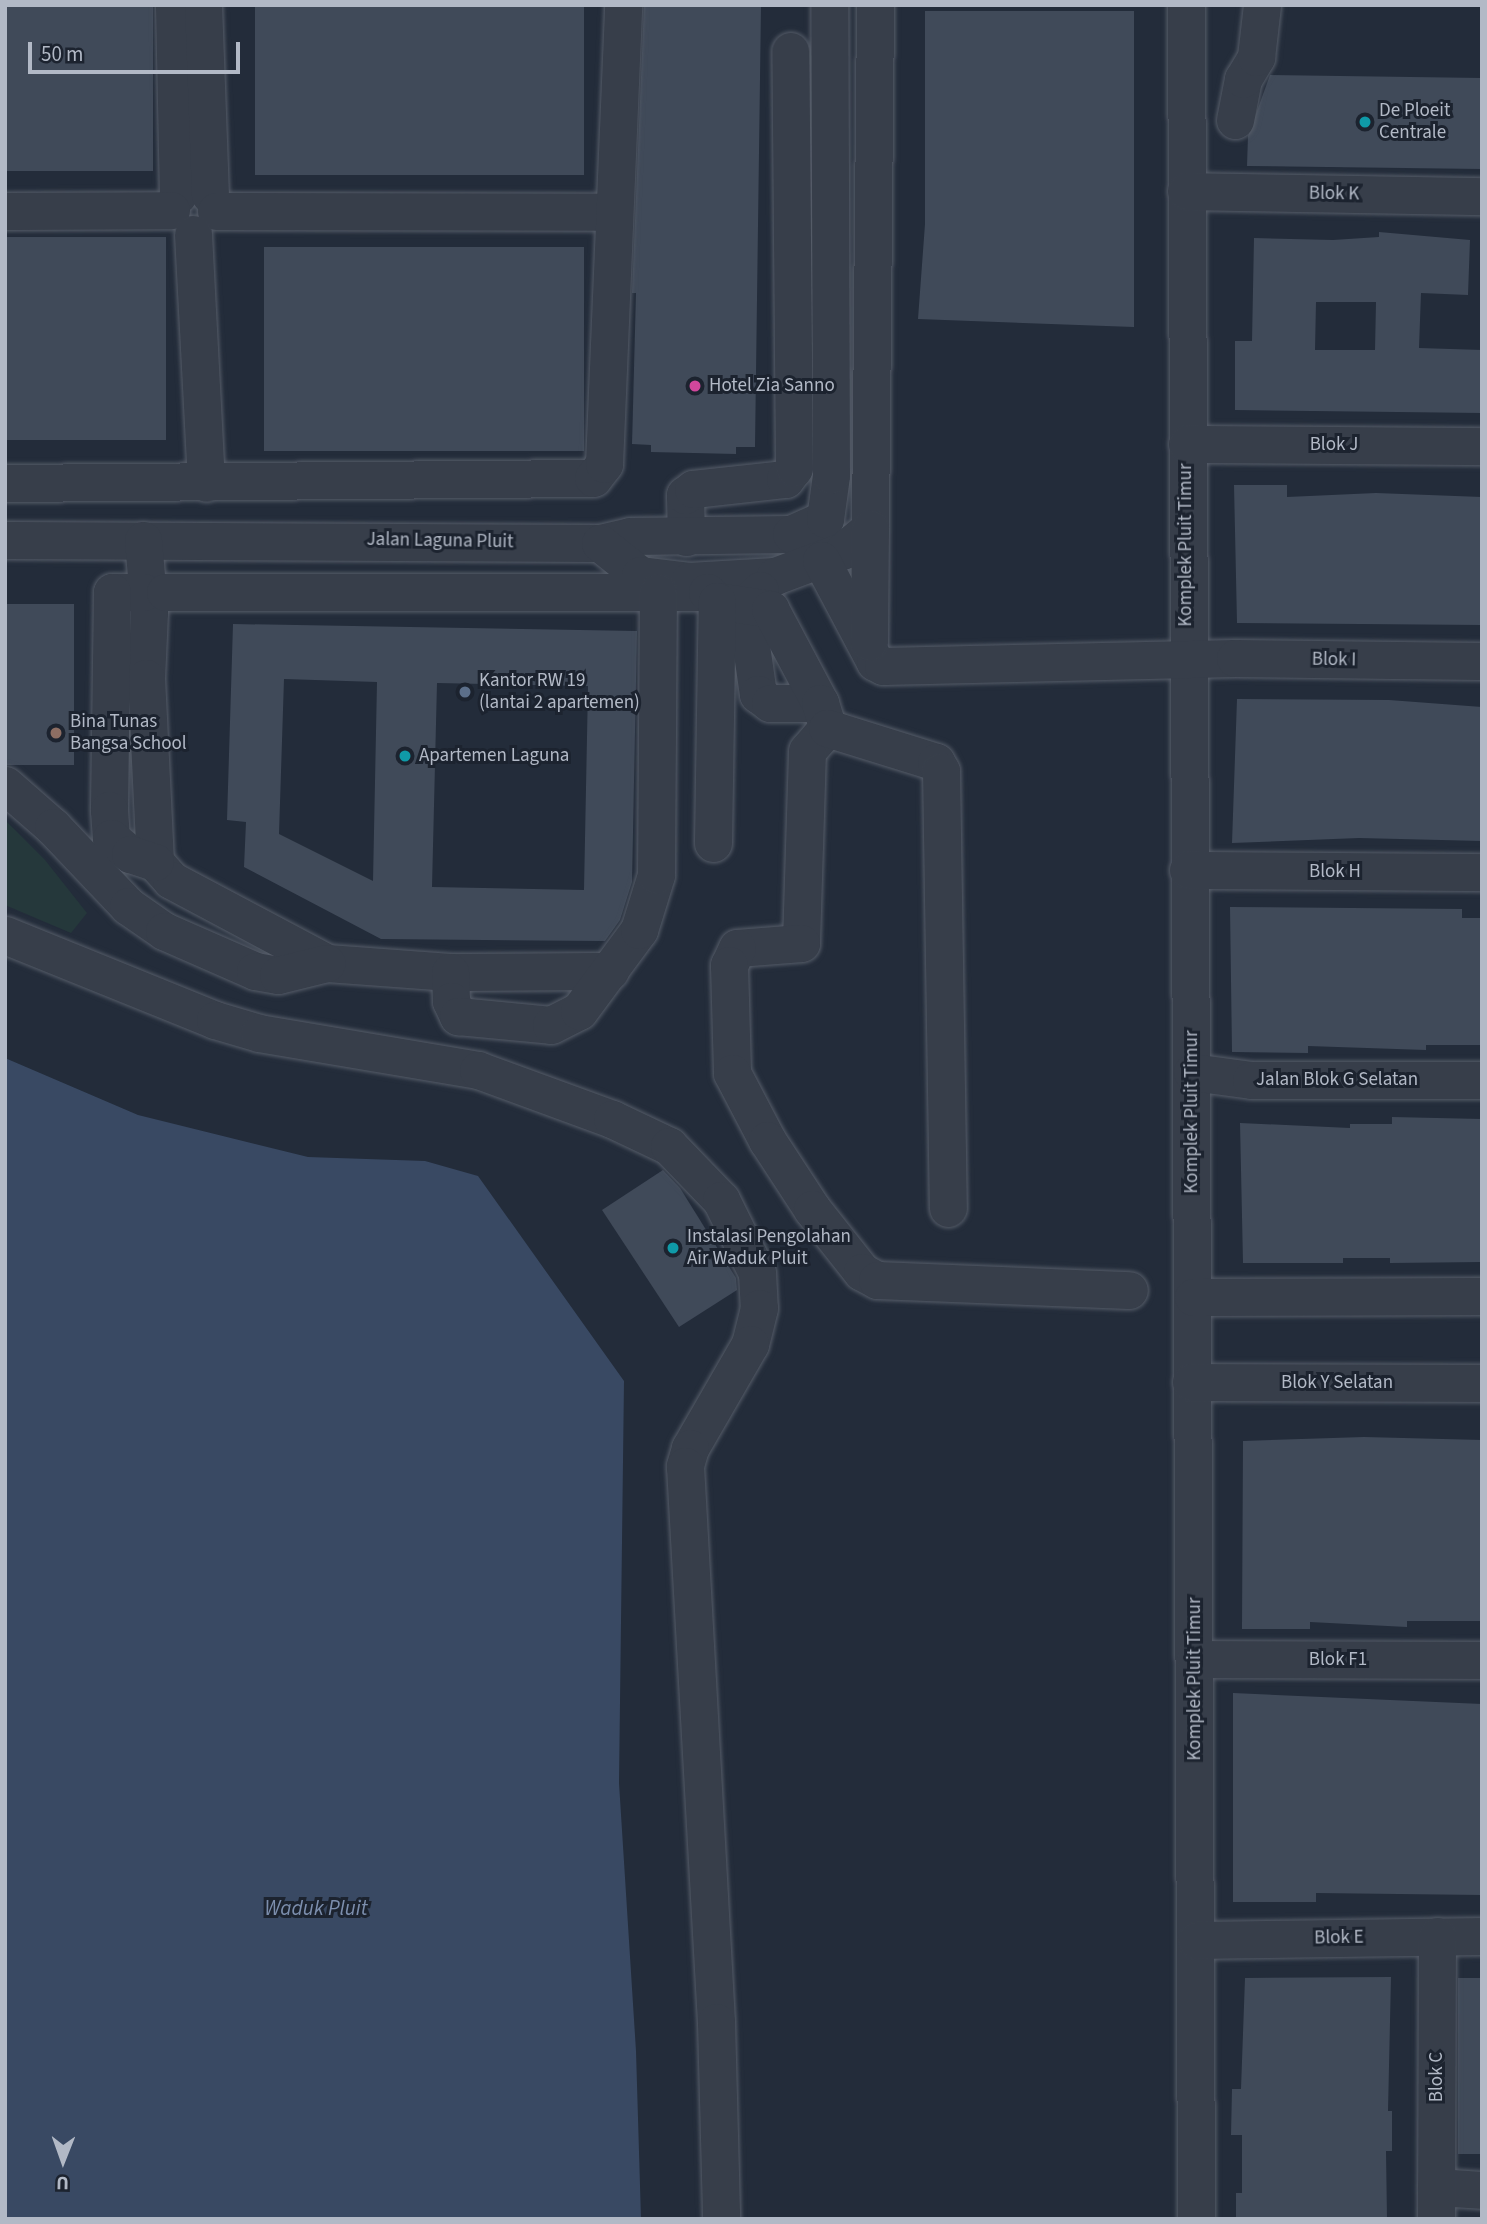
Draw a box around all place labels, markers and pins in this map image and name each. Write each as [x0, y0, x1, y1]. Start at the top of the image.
place label: De Ploeit Centrale [1379, 100, 1450, 144]
marker: De Ploeit Centrale [1357, 114, 1373, 130]
place label: Hotel Zia Sanno [709, 375, 835, 397]
marker: Hotel Zia Sanno [687, 378, 703, 394]
place label: Kantor RW 19 (lantai 2 apartemen) [479, 670, 640, 714]
marker: Kantor RW 19 (lantai 2 apartemen) [457, 684, 473, 700]
place label: Bina Tunas Bangsa School [70, 711, 187, 755]
marker: Bina Tunas Bangsa School [48, 725, 64, 741]
place label: Apartemen Laguna [419, 745, 569, 767]
marker: Apartemen Laguna [397, 748, 413, 764]
place label: Instalasi Pengolahan Air Waduk Pluit [687, 1226, 851, 1270]
marker: Instalasi Pengolahan Air Waduk Pluit [665, 1240, 681, 1256]

